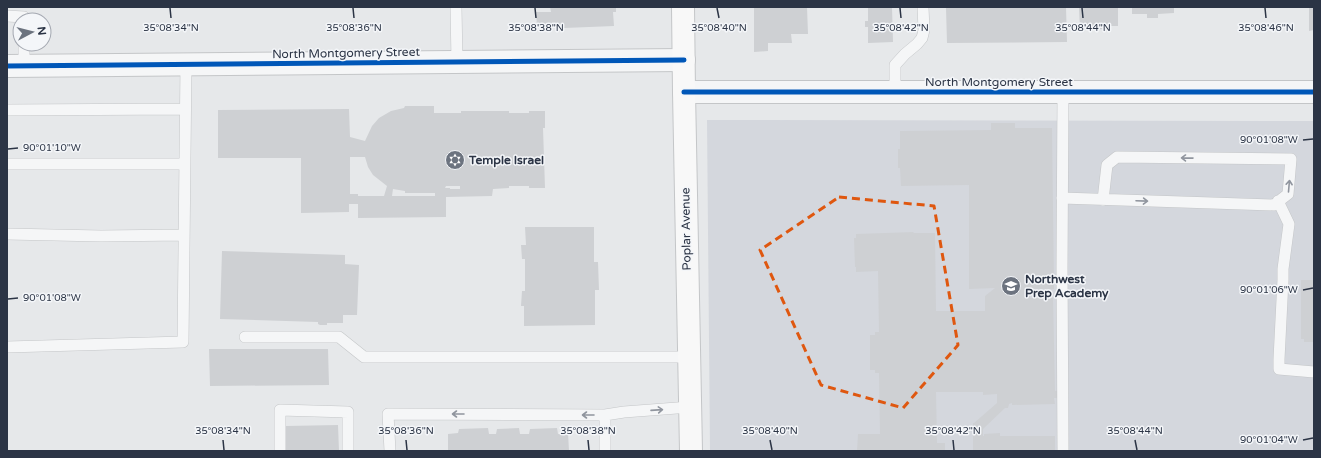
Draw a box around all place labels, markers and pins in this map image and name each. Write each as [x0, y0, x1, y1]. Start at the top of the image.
synagogue icon: Temple Israel [444, 149, 466, 171]
place label: Temple Israel [468, 153, 544, 168]
place label: Northwest Prep Academy [1025, 272, 1109, 301]
school or university icon: Northwest Prep Academy [1000, 275, 1022, 297]

